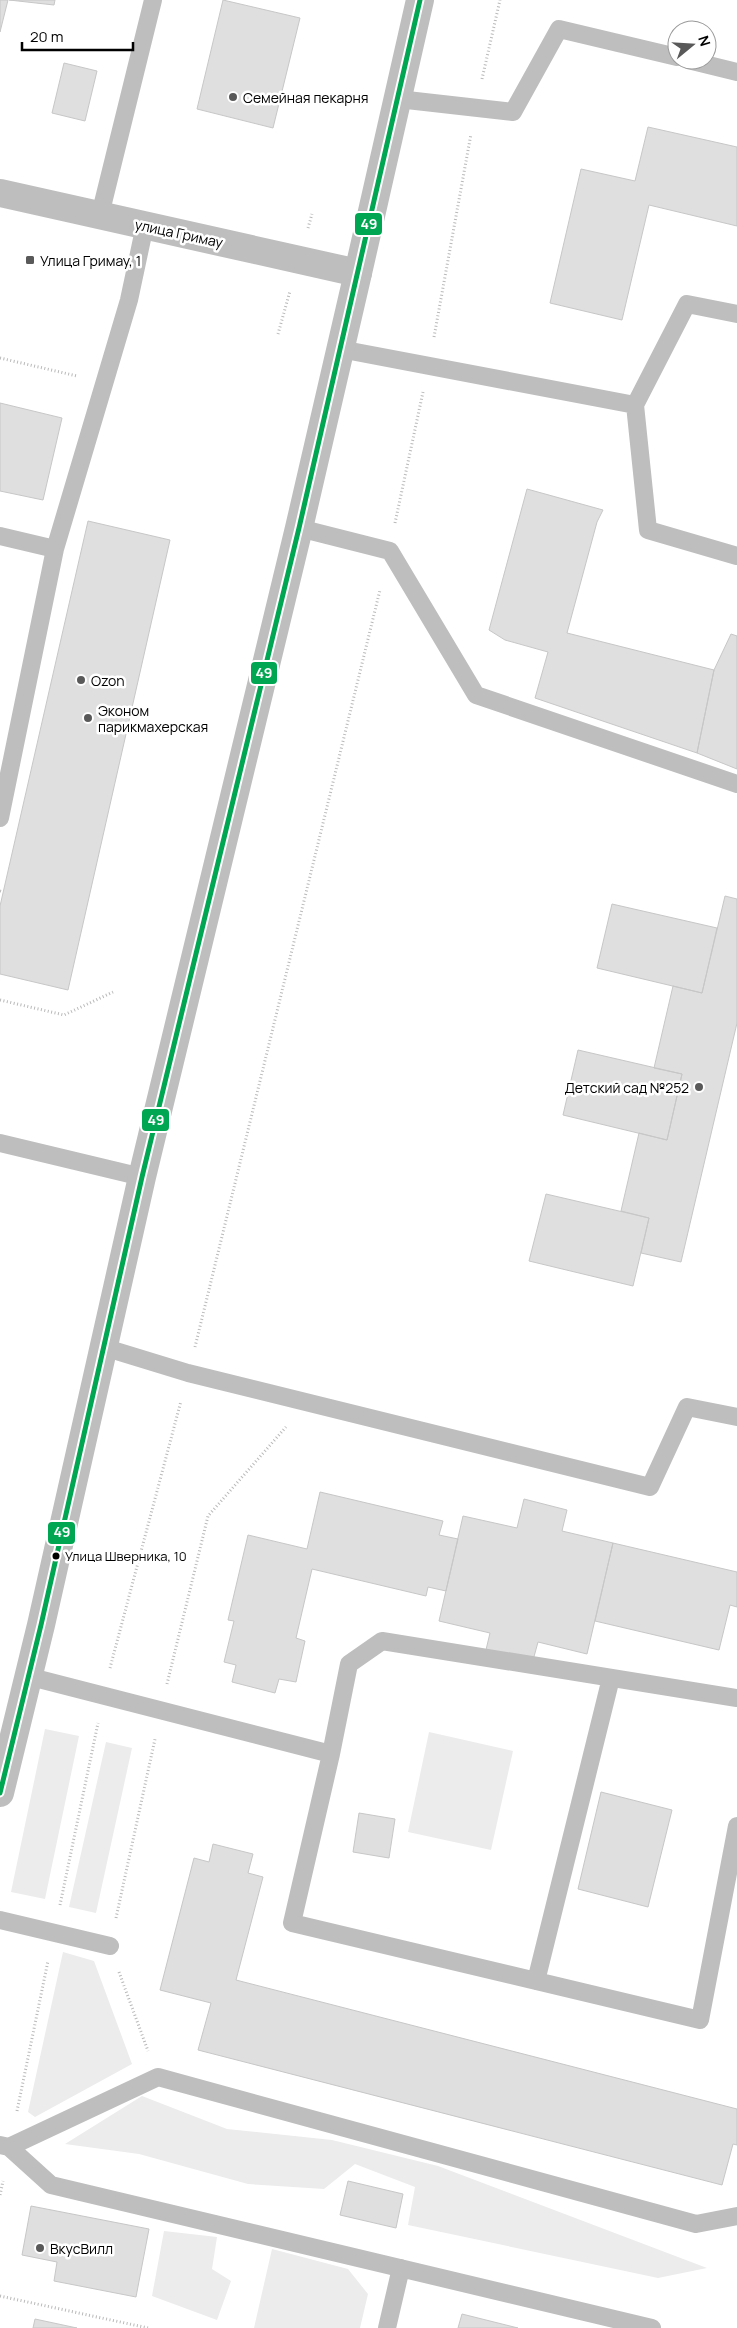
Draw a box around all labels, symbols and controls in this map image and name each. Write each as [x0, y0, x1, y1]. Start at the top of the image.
scale bar [22, 20, 134, 52]
north arrow [667, 20, 717, 70]
text: 20 m [30, 26, 63, 47]
text: N [694, 33, 715, 49]
place label: Семейная пекарня [243, 88, 369, 107]
marker: Семейная пекарня [227, 91, 239, 103]
line badge: 49 [354, 212, 383, 236]
street label: улица Гримау [133, 214, 225, 252]
text: 49 [361, 214, 377, 233]
place label: Улица Гримау, 1 [40, 251, 141, 270]
marker: Улица Гримау, 1 [24, 254, 36, 266]
line badge: 49 [250, 661, 278, 685]
text: 49 [256, 663, 272, 682]
place label: Ozon [91, 671, 125, 690]
marker: Ozon [75, 674, 87, 686]
place label: Эконом парикмахерская [98, 701, 208, 736]
marker: Эконом парикмахерская [82, 712, 94, 724]
place label: Детский сад №252 [564, 1078, 689, 1097]
marker: Детский сад №252 [693, 1081, 705, 1093]
line badge: 49 [141, 1108, 170, 1132]
text: 49 [148, 1110, 164, 1129]
line badge: 49 [47, 1521, 76, 1545]
text: 49 [54, 1522, 70, 1541]
place label: Улица Шверника, 10 [65, 1547, 187, 1565]
marker: Улица Шверника, 10 [51, 1551, 61, 1561]
place label: ВкусВилл [50, 2239, 113, 2258]
marker: ВкусВилл [34, 2242, 46, 2254]

